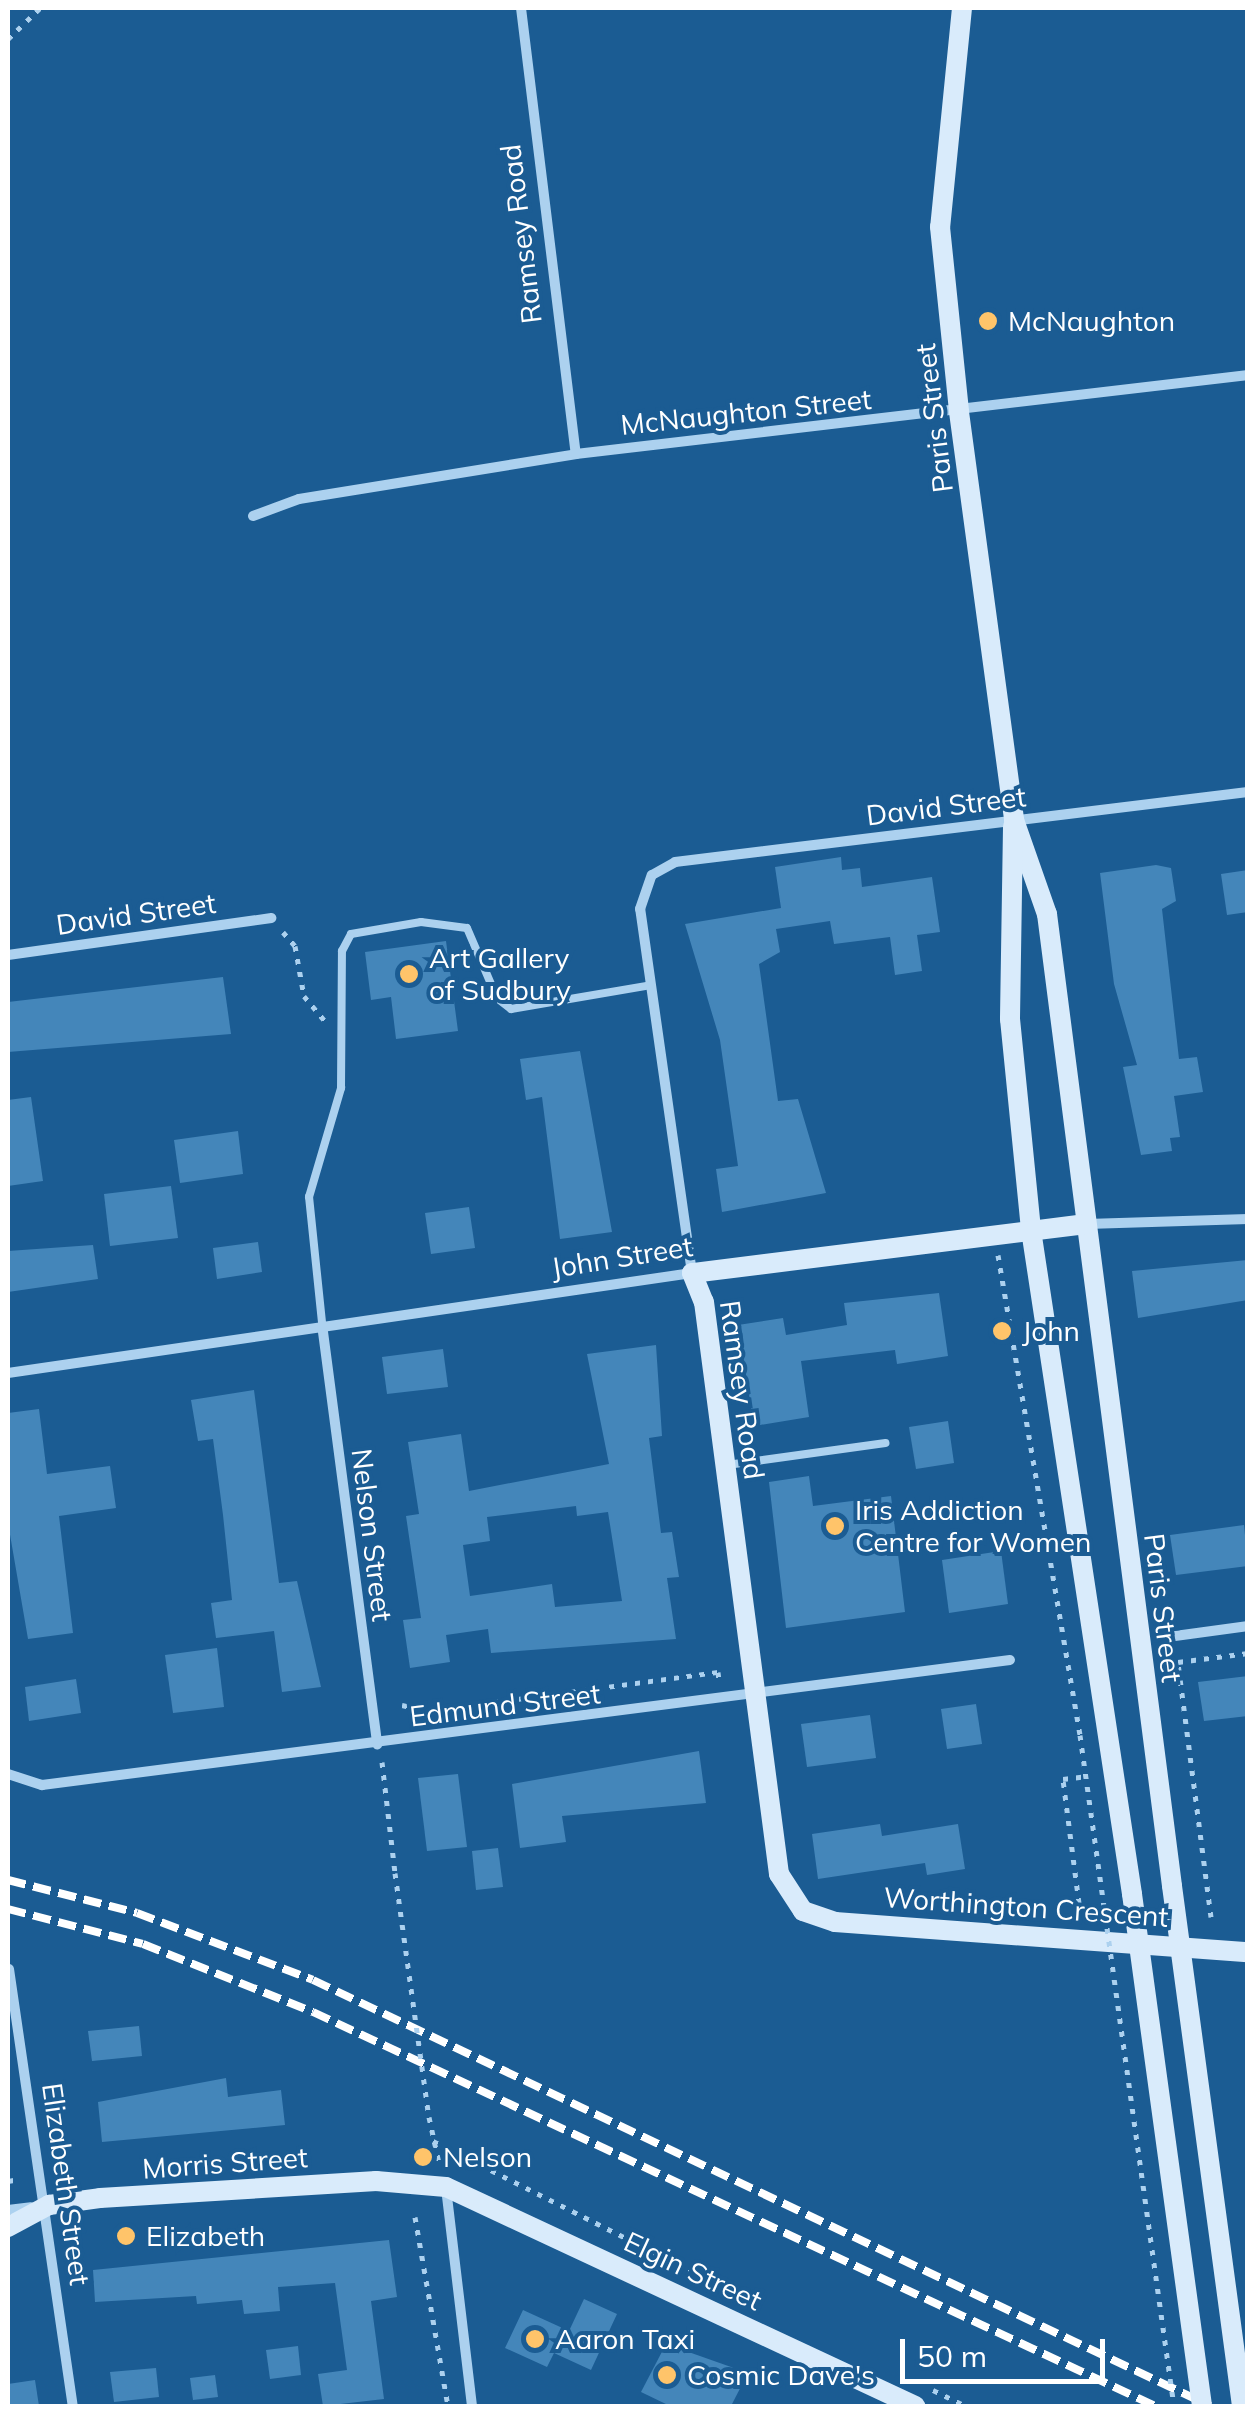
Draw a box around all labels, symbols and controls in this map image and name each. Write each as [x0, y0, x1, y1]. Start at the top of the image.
street label: Ramsey Road [493, 142, 549, 326]
place label: McNaughton [1008, 304, 1175, 338]
marker: McNaughton [977, 310, 999, 332]
street label: Paris Street [908, 342, 960, 494]
street label: McNaughton Street [619, 382, 873, 442]
street label: David Street [864, 780, 1028, 832]
street label: David Street [54, 886, 218, 942]
place label: Art Gallery of Sudbury [429, 941, 571, 1007]
marker: Art Gallery of Sudbury [398, 963, 420, 985]
street label: John Street [549, 1229, 695, 1285]
street label: Ramsey Road [713, 1298, 771, 1482]
place label: John [1022, 1314, 1080, 1348]
marker: John [991, 1320, 1013, 1342]
street label: Nelson Street [345, 1447, 399, 1623]
place label: Iris Addiction Centre for Women [855, 1493, 1091, 1559]
marker: Iris Addiction Centre for Women [824, 1515, 846, 1537]
street label: Paris Street [1137, 1532, 1189, 1684]
street label: Edmund Street [408, 1677, 602, 1733]
street label: Worthington Crescent [883, 1880, 1169, 1934]
street label: Elizabeth Street [35, 2081, 97, 2287]
street label: Morris Street [141, 2140, 309, 2186]
place label: Nelson [443, 2140, 532, 2174]
marker: Nelson [412, 2146, 434, 2168]
place label: Elizabeth [146, 2219, 265, 2253]
marker: Elizabeth [115, 2225, 137, 2247]
street label: Elgin Street [619, 2225, 767, 2317]
scale bar [905, 2319, 1110, 2381]
place label: Aaron Taxi [555, 2322, 695, 2356]
marker: Aaron Taxi [524, 2328, 546, 2350]
text: 50 m [917, 2337, 987, 2375]
place label: Cosmic Dave's [687, 2358, 875, 2392]
marker: Cosmic Dave's [656, 2364, 678, 2386]

